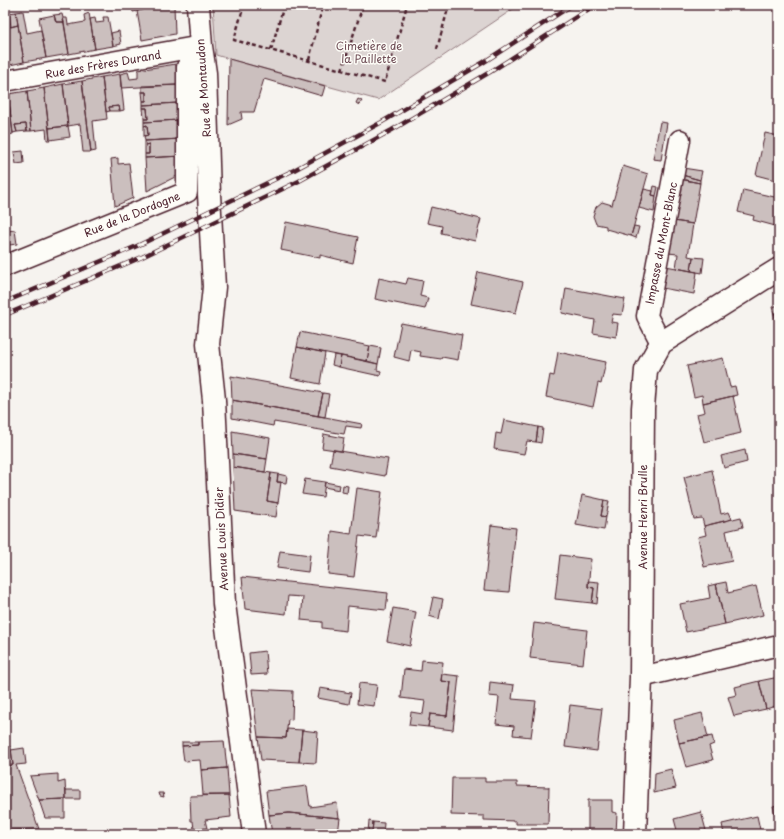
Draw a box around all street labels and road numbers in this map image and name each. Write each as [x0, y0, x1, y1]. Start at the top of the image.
street label: Rue de Montaudon [191, 38, 215, 138]
street label: Rue des Frères Durand [44, 45, 163, 83]
street label: Impasse du Mont-Blanc [641, 180, 681, 306]
street label: Rue de la Dordogne [81, 187, 183, 241]
street label: Avenue Henri Brulle [634, 465, 651, 569]
street label: Avenue Louis Didier [210, 487, 232, 591]

